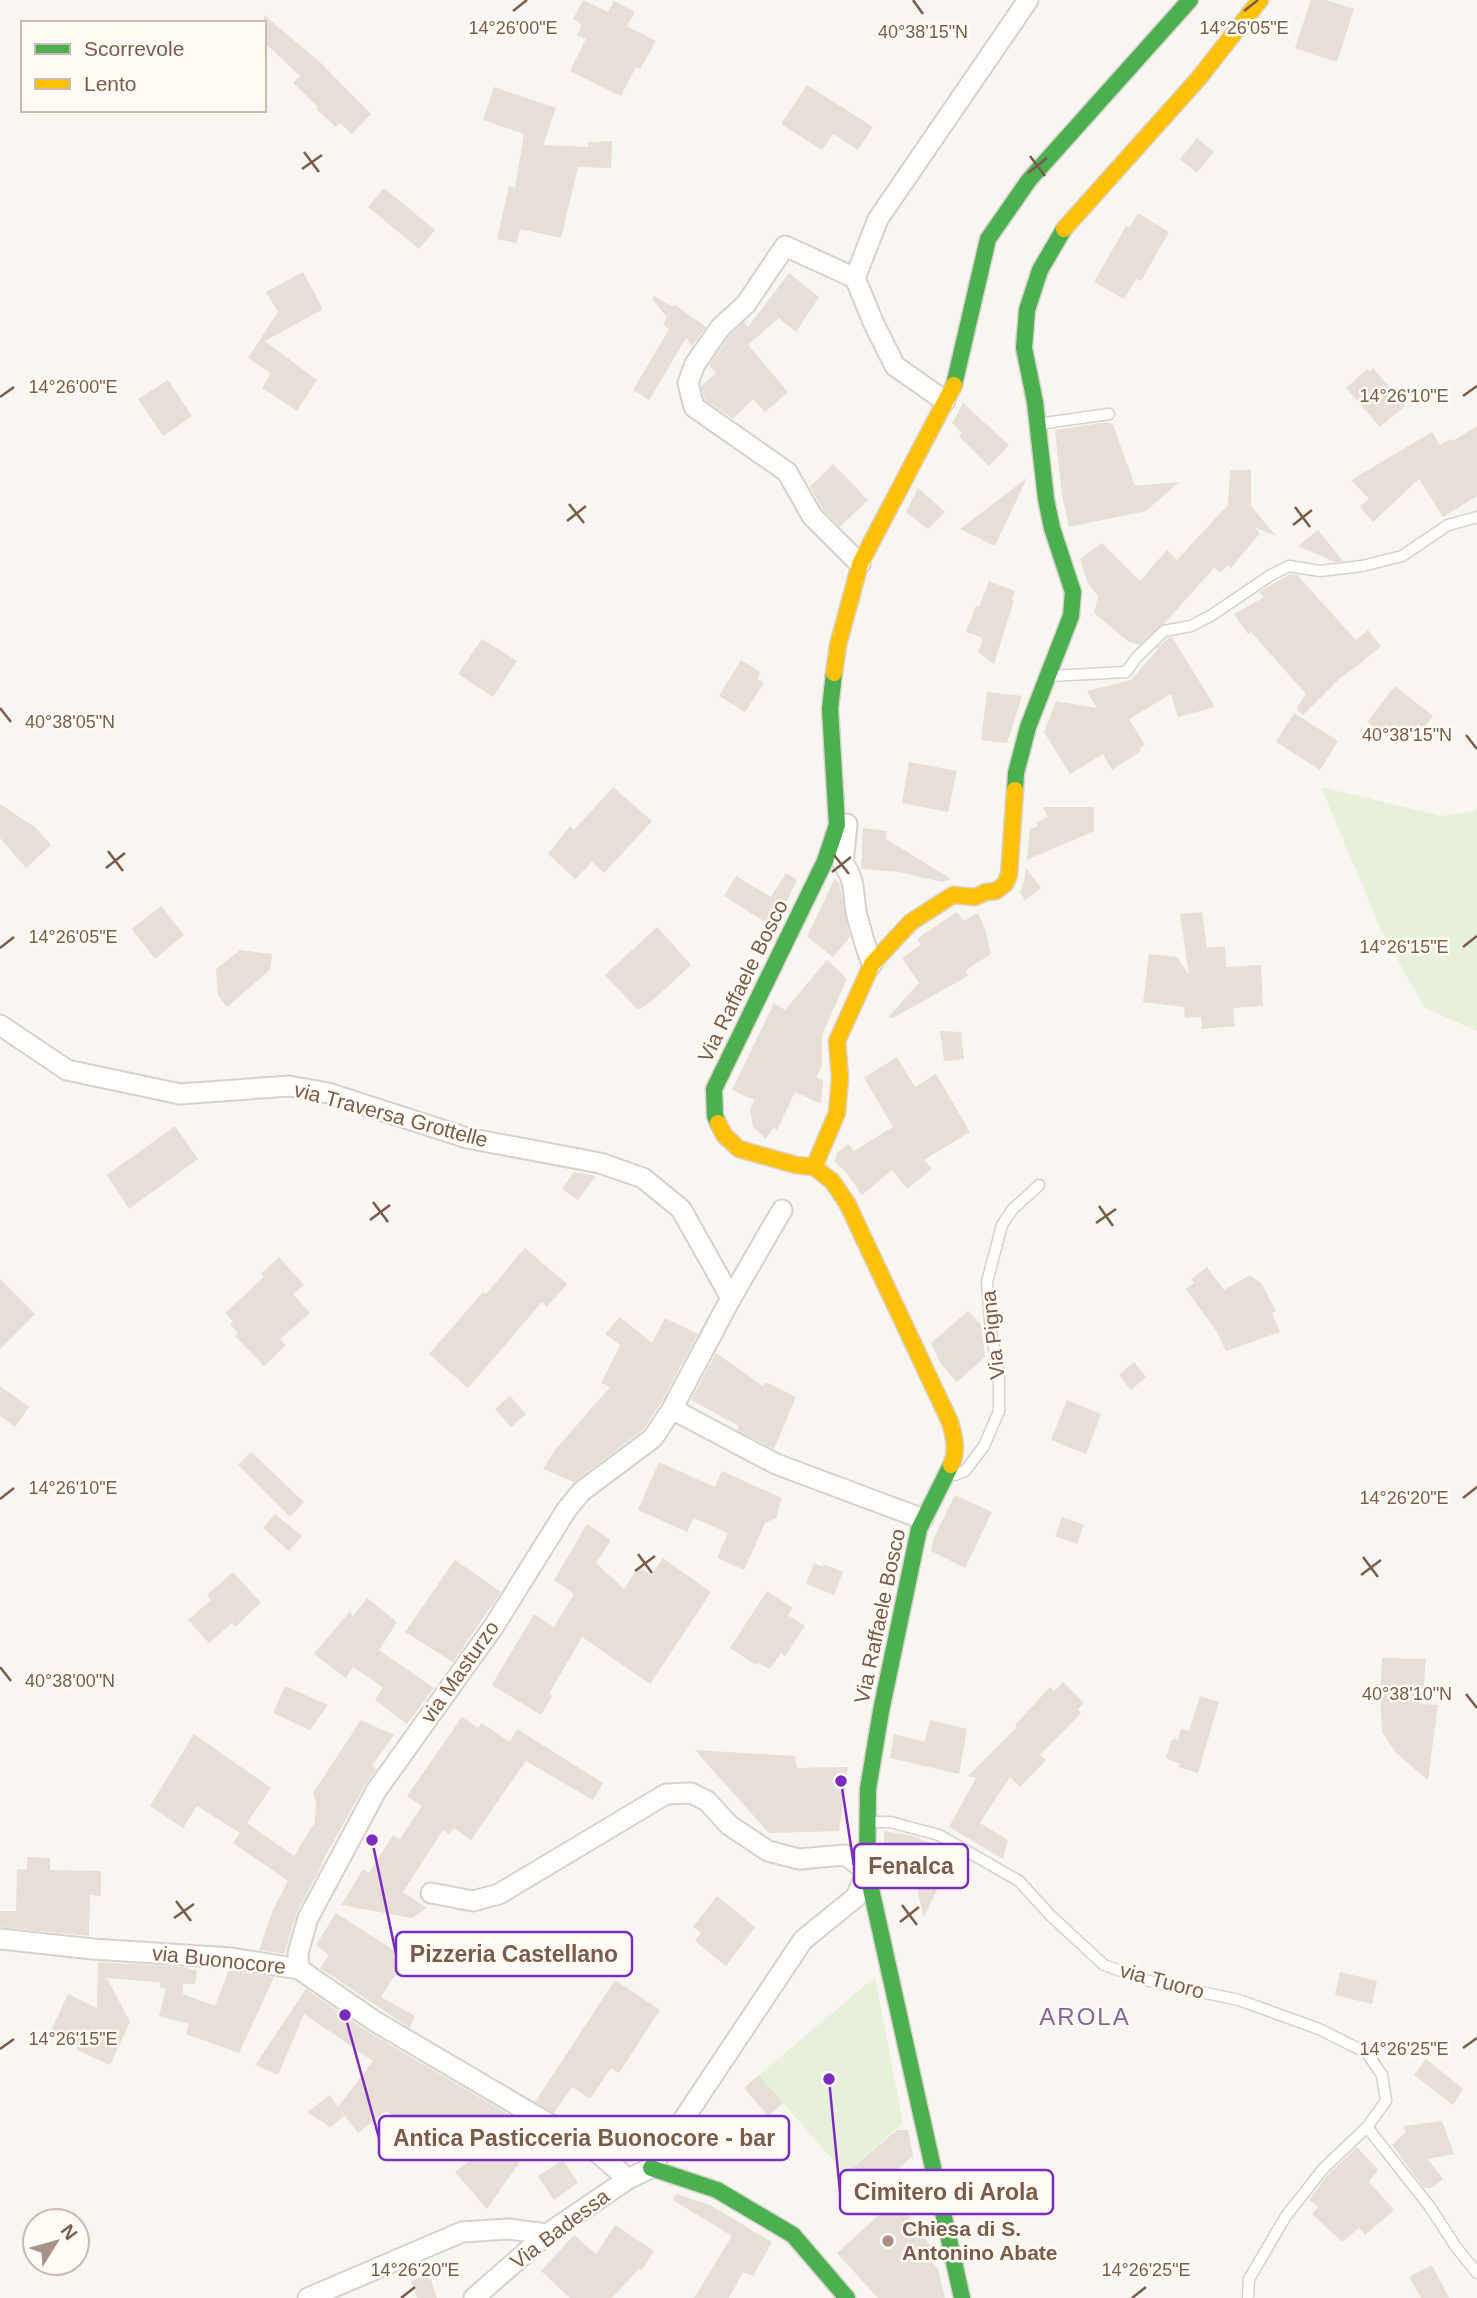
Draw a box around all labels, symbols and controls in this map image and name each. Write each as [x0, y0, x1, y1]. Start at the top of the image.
text: 14°26'00"E [468, 18, 558, 38]
text: 14°26'05"E [1199, 18, 1289, 38]
legend [21, 21, 266, 112]
text: 40°38'15"N [878, 22, 968, 42]
text: Scorrevole [84, 37, 184, 60]
text: Lento [84, 72, 137, 95]
text: 14°26'00"E [28, 377, 118, 397]
text: 14°26'10"E [1359, 386, 1449, 406]
text: 40°38'05"N [25, 712, 115, 732]
text: 40°38'15"N [1362, 725, 1452, 745]
street label: Via Raffaele Bosco [693, 896, 792, 1066]
text: 14°26'05"E [28, 927, 118, 947]
text: 14°26'15"E [1359, 937, 1449, 957]
street label: via Traversa Grottelle [292, 1078, 490, 1151]
street label: Via Pigna [976, 1289, 1009, 1381]
text: 14°26'10"E [28, 1478, 118, 1498]
text: 14°26'20"E [1359, 1488, 1449, 1508]
street label: Via Raffaele Bosco [850, 1527, 909, 1705]
street label: via Masturzo [416, 1616, 503, 1727]
text: 40°38'00"N [25, 1671, 115, 1691]
text: 40°38'10"N [1362, 1684, 1452, 1704]
callout: Fenalca [854, 1844, 968, 1888]
text: Fenalca [868, 1853, 954, 1879]
callout: Pizzeria Castellano [396, 1932, 632, 1976]
street label: via Buonocore [151, 1941, 287, 1978]
text: Pizzeria Castellano [410, 1941, 618, 1967]
street label: via Tuoro [1117, 1958, 1207, 2003]
district label: AROLA [1039, 2003, 1131, 2030]
text: 14°26'15"E [28, 2029, 118, 2049]
text: 14°26'25"E [1359, 2039, 1449, 2059]
callout: Antica Pasticceria Buonocore - bar [379, 2116, 789, 2160]
text: Antica Pasticceria Buonocore - bar [393, 2125, 775, 2151]
callout: Cimitero di Arola [840, 2170, 1053, 2214]
text: Cimitero di Arola [854, 2179, 1038, 2205]
street label: Via Badessa [506, 2184, 614, 2273]
north arrow [21, 2207, 91, 2277]
place label: Chiesa di S. Antonino Abate [902, 2217, 1058, 2264]
text: N [57, 2220, 82, 2244]
marker: Chiesa di S. Antonino Abate [880, 2233, 896, 2249]
text: 14°26'20"E [370, 2260, 460, 2280]
text: 14°26'25"E [1101, 2260, 1191, 2280]

